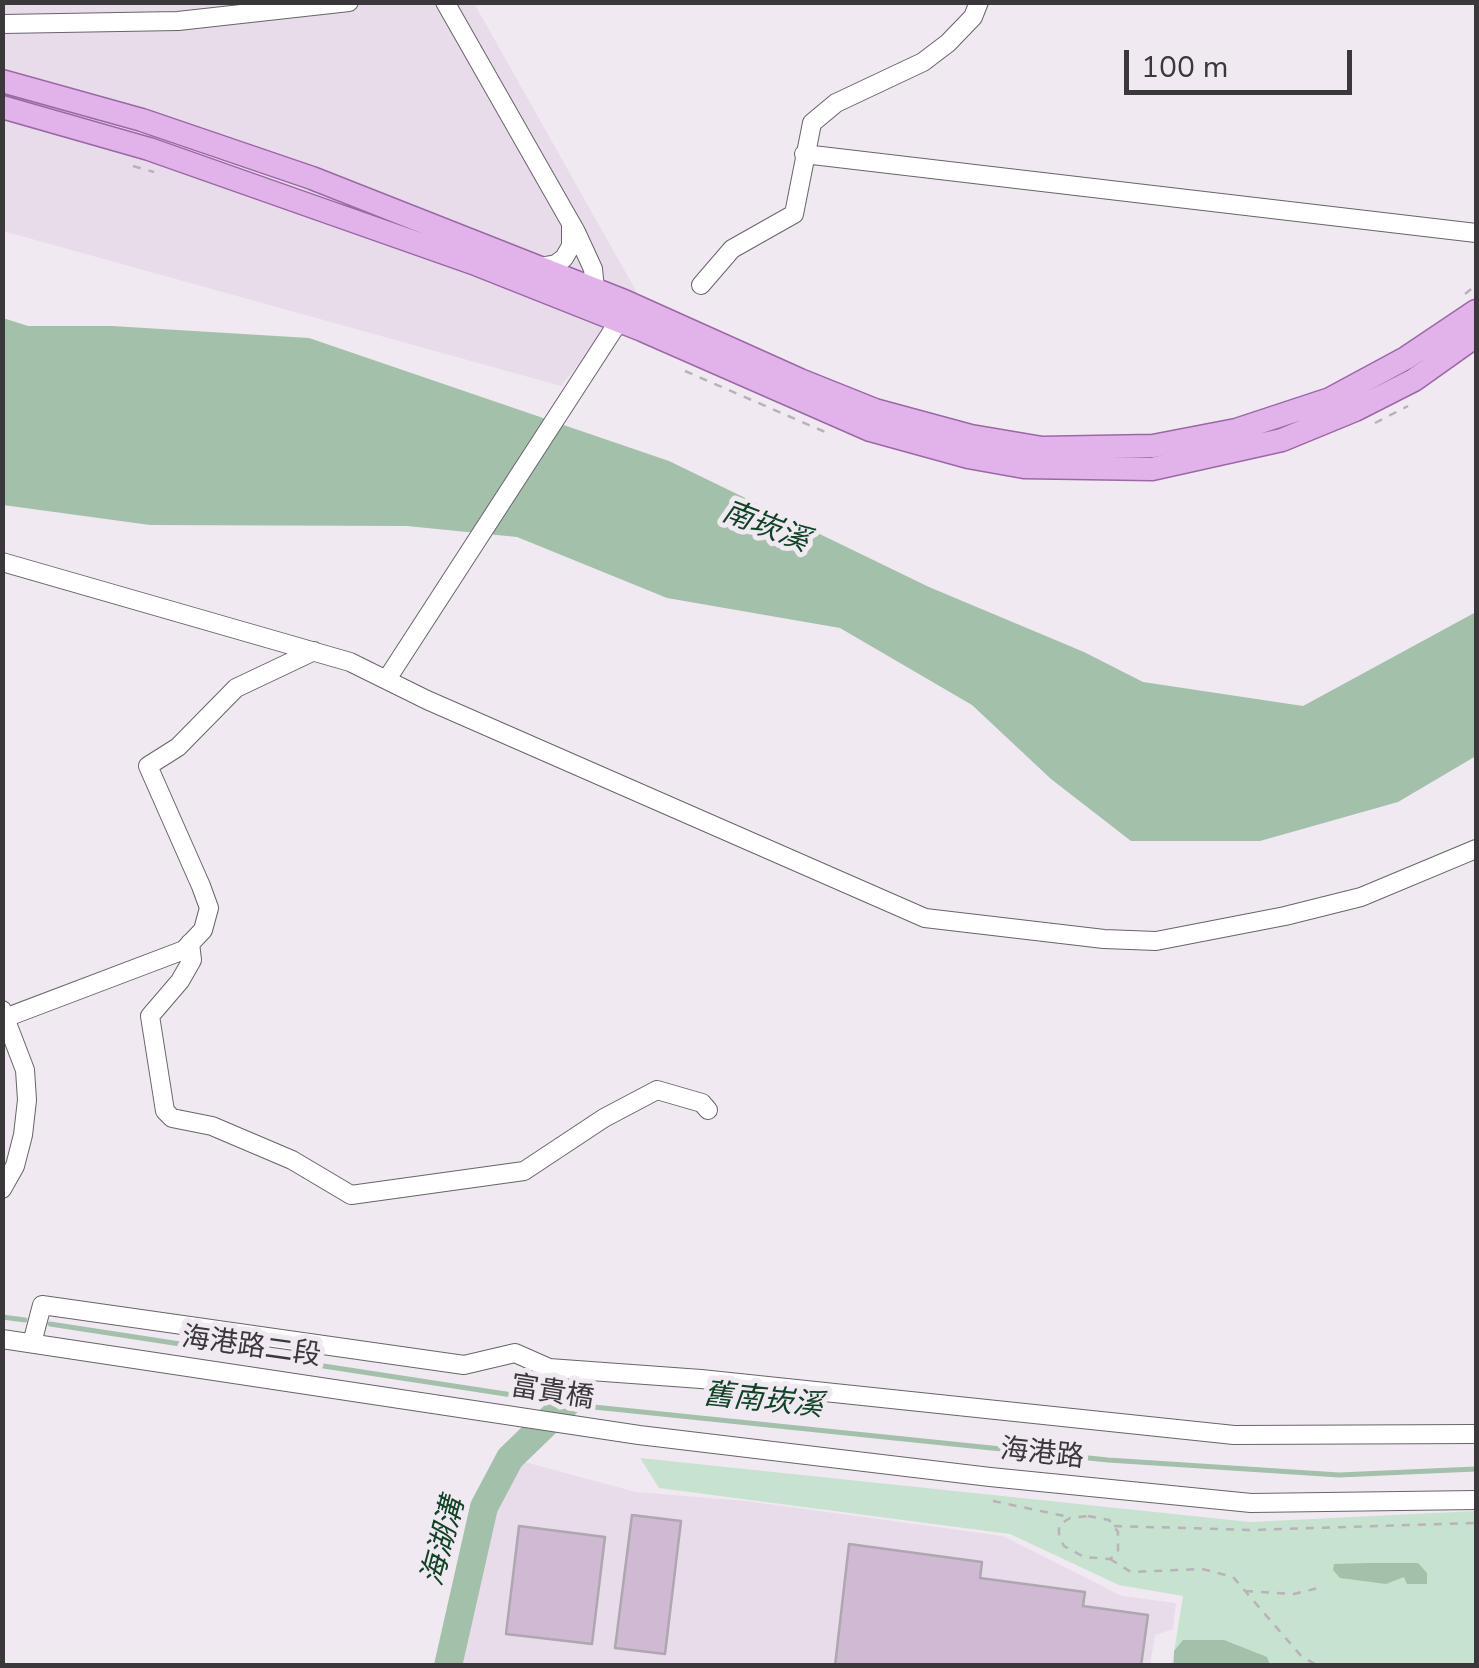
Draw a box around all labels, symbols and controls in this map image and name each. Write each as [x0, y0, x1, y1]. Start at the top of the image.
scale bar [1129, 30, 1356, 92]
text: 100 m [1141, 47, 1228, 88]
water label: 南崁溪 [717, 495, 813, 561]
street label: 海港路二段 [179, 1322, 323, 1374]
street label: 富貴橋 [508, 1371, 596, 1417]
water label: 舊南崁溪 [701, 1378, 825, 1426]
street label: 海港路 [998, 1434, 1086, 1476]
water label: 海湖溝 [416, 1494, 474, 1590]

